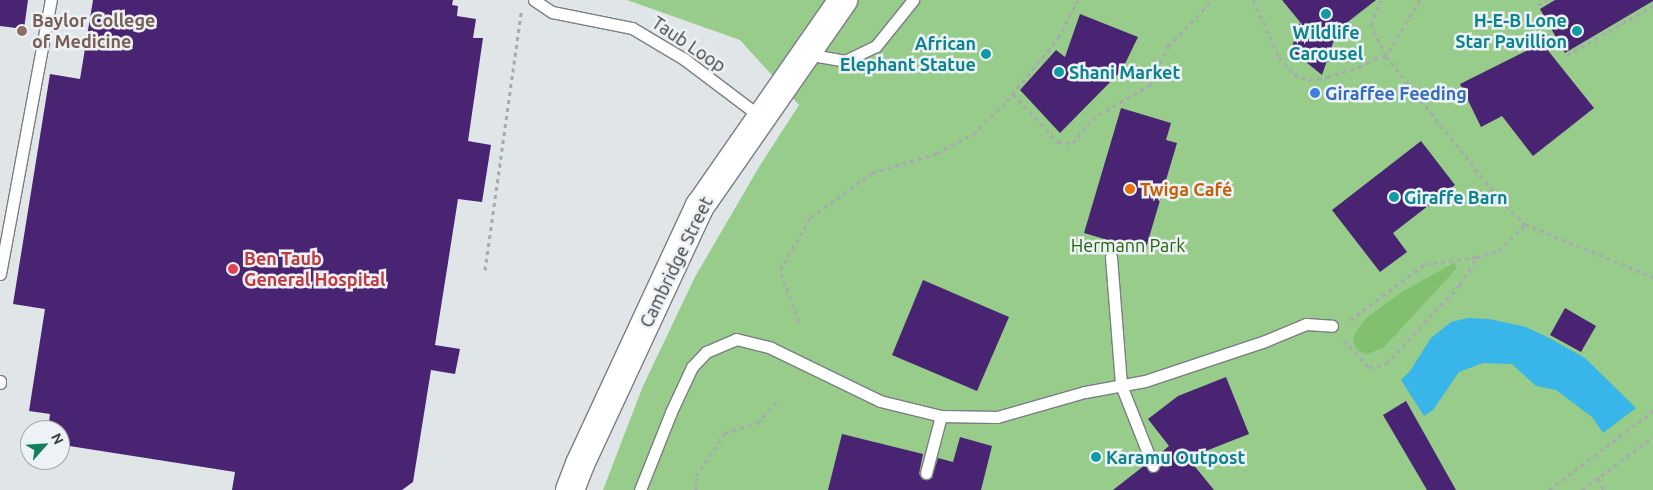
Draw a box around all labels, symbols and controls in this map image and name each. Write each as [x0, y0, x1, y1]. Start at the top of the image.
marker: Wildlife Carousel [1320, 8, 1332, 20]
place label: Baylor College of Medicine [32, 10, 155, 52]
place label: H-E-B Lone Star Pavillion [1455, 10, 1567, 52]
street label: Taub Loop [648, 11, 730, 77]
place label: Wildlife Carousel [1289, 22, 1363, 64]
marker: Baylor College of Medicine [16, 25, 28, 37]
marker: H-E-B Lone Star Pavillion [1571, 25, 1583, 37]
place label: African Elephant Statue [840, 33, 976, 76]
marker: African Elephant Statue [980, 48, 992, 60]
place label: Shani Market [1069, 61, 1180, 83]
marker: Shani Market [1053, 66, 1065, 78]
place label: Giraffee Feeding [1325, 82, 1467, 104]
marker: Giraffee Feeding [1309, 87, 1321, 99]
place label: Twiga Café [1140, 178, 1232, 200]
marker: Twiga Café [1124, 183, 1136, 195]
place label: Giraffe Barn [1404, 186, 1507, 208]
marker: Giraffe Barn [1388, 191, 1400, 203]
street label: Cambridge Street [635, 193, 717, 331]
park label: Hermann Park [1071, 234, 1185, 256]
place label: Ben Taub General Hospital [244, 248, 385, 290]
marker: Ben Taub General Hospital [226, 262, 240, 276]
north arrow [20, 420, 70, 470]
text: N [48, 431, 67, 447]
place label: Karamu Outpost [1106, 446, 1245, 468]
marker: Karamu Outpost [1090, 451, 1102, 463]

